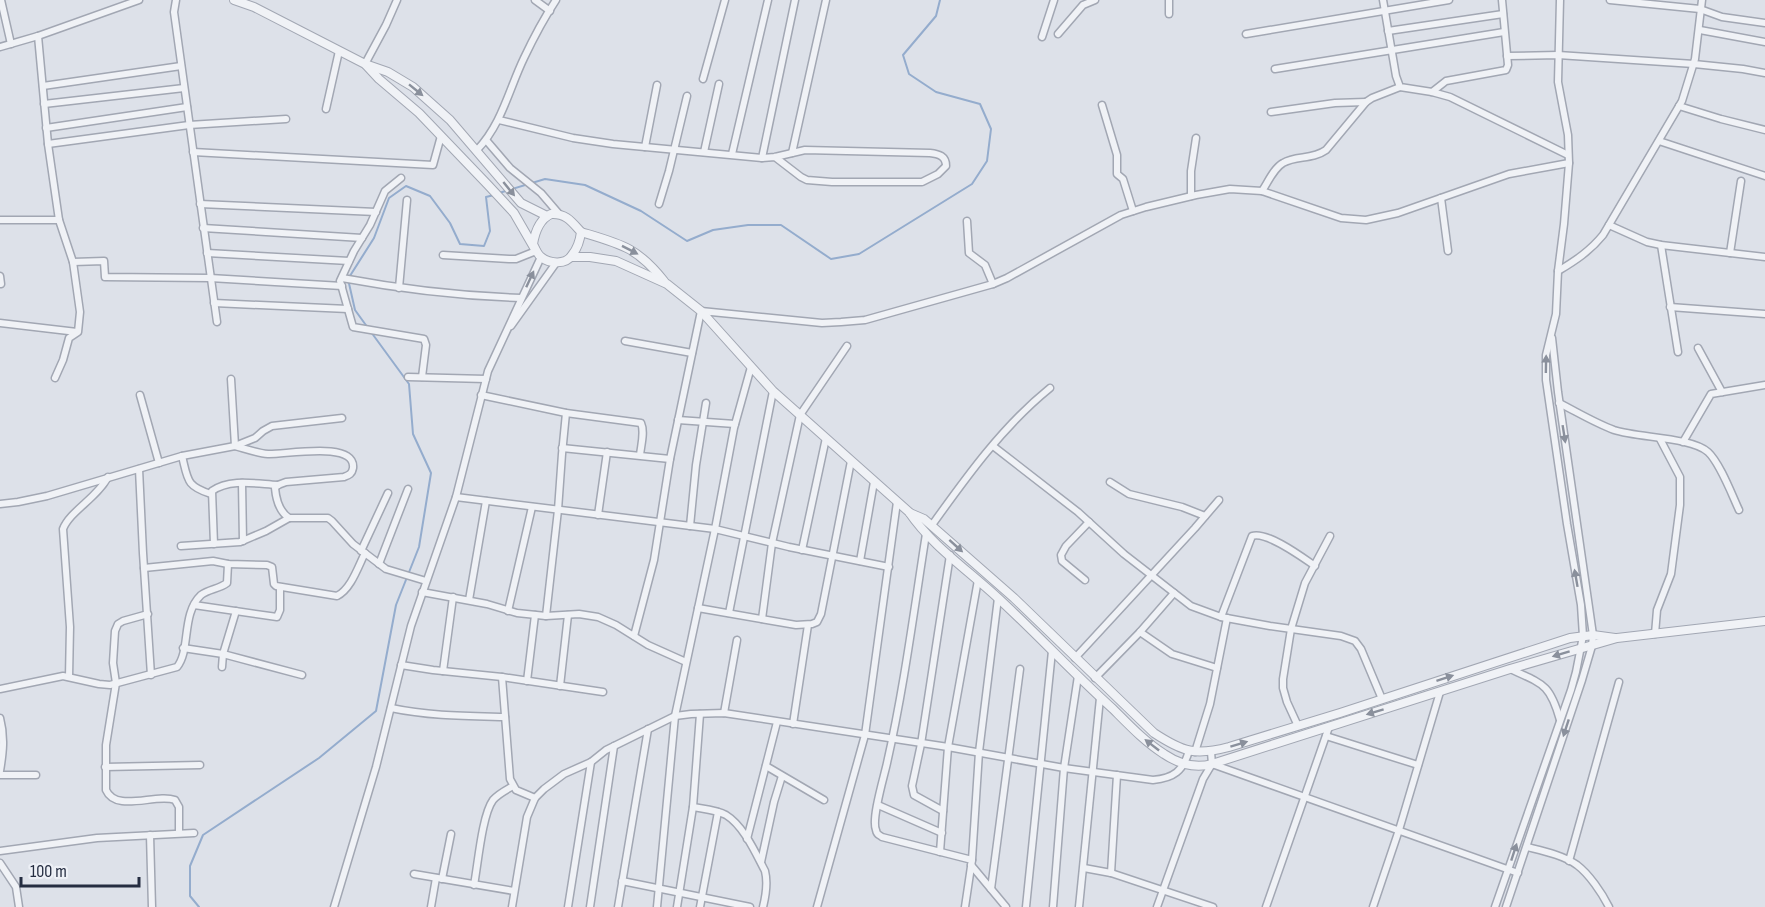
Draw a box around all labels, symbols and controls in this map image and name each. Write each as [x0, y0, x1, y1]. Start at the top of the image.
one-way arrow [408, 84, 424, 97]
one-way arrow [502, 181, 515, 196]
one-way arrow [621, 245, 638, 254]
one-way arrow [526, 271, 535, 288]
one-way arrow [1542, 355, 1551, 374]
one-way arrow [1560, 425, 1569, 444]
one-way arrow [948, 539, 963, 553]
one-way arrow [1571, 569, 1580, 588]
one-way arrow [1552, 650, 1570, 659]
one-way arrow [1436, 673, 1454, 683]
one-way arrow [1366, 708, 1384, 717]
one-way arrow [1561, 719, 1570, 737]
one-way arrow [1144, 738, 1160, 751]
one-way arrow [1230, 739, 1248, 748]
one-way arrow [1509, 843, 1519, 861]
scale bar [21, 850, 140, 888]
text: 100 m [30, 861, 67, 882]

